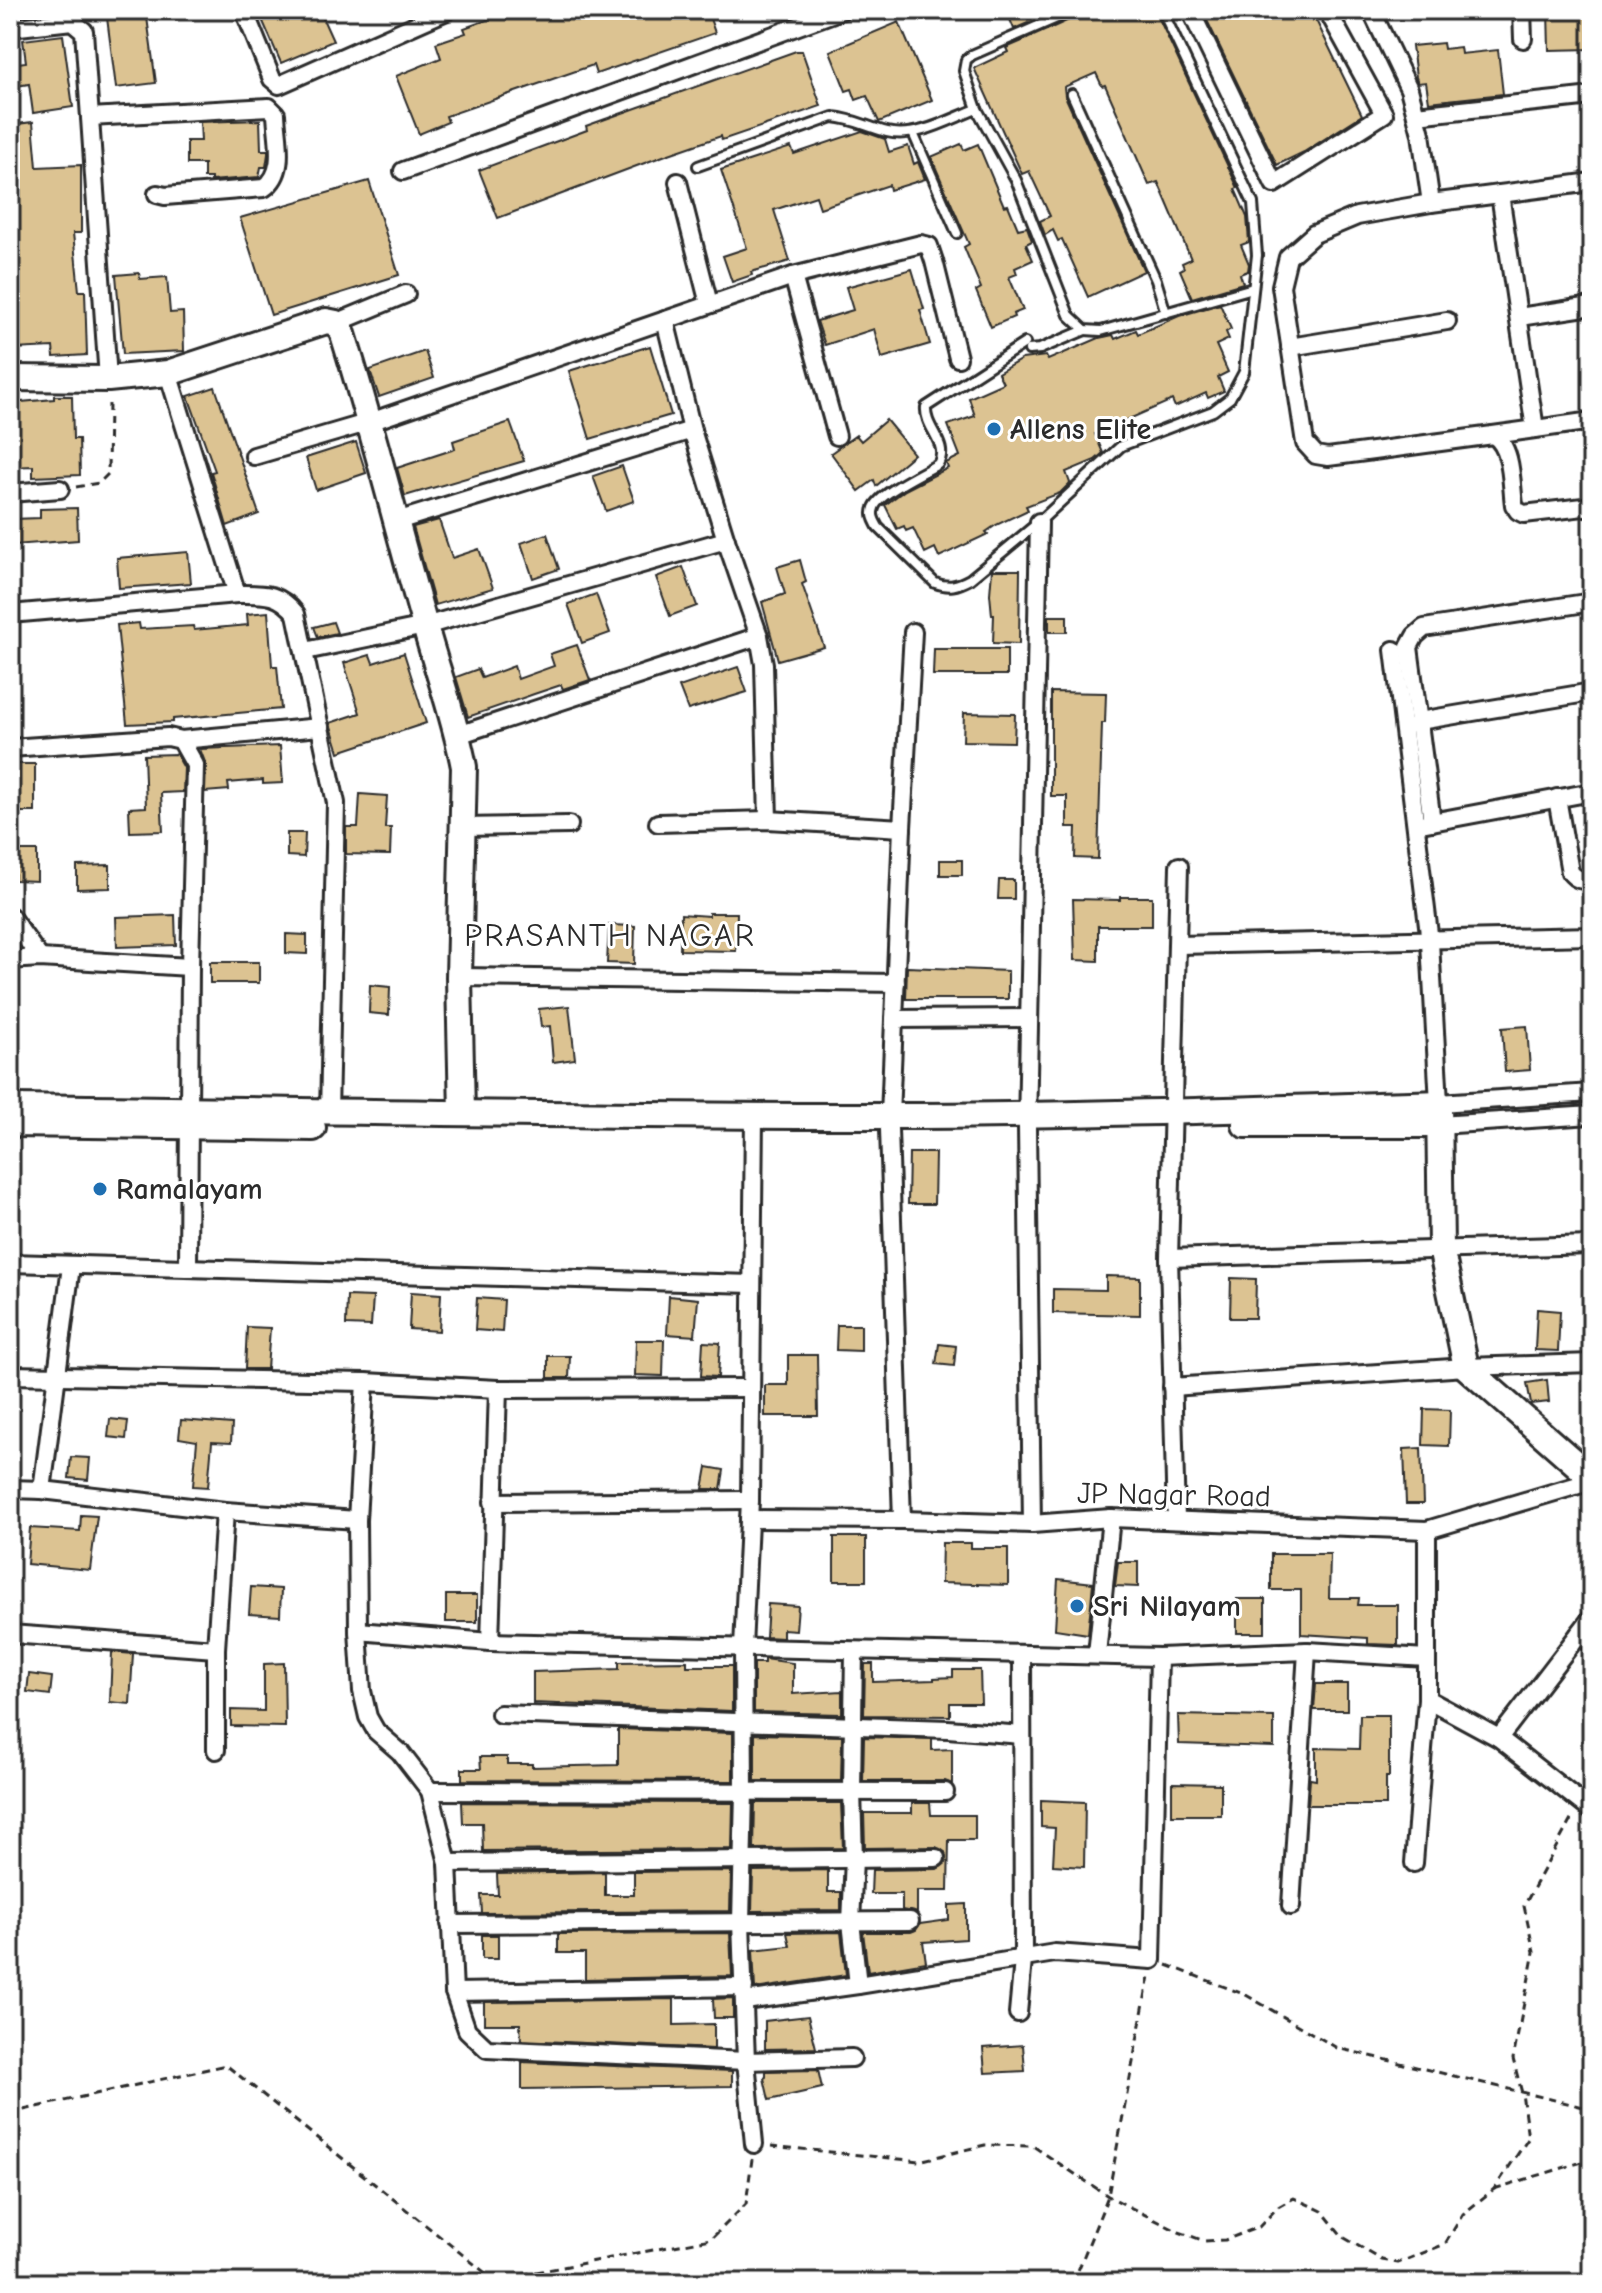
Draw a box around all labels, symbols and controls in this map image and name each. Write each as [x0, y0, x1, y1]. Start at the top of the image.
place label: Allens Elite [1010, 412, 1151, 447]
marker: Allens Elite [985, 420, 1003, 438]
district label: PRASANTH NAGAR [464, 917, 756, 954]
place label: Ramalayam [116, 1172, 263, 1207]
marker: Ramalayam [91, 1180, 109, 1198]
street label: JP Nagar Road [1077, 1476, 1271, 1514]
place label: Sri Nilayam [1093, 1589, 1241, 1624]
marker: Sri Nilayam [1068, 1597, 1086, 1615]

